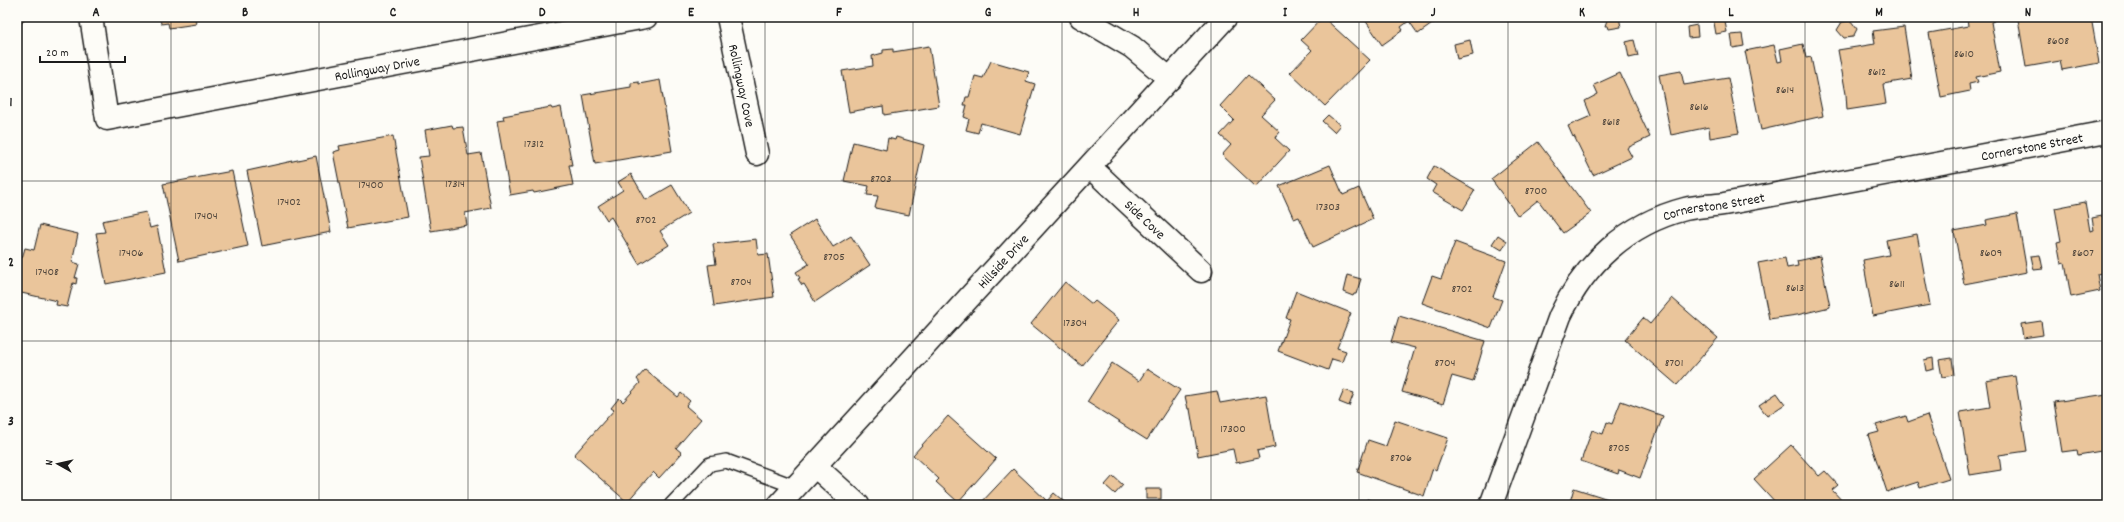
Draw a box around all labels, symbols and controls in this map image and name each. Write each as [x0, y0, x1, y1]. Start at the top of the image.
text: A [92, 4, 100, 23]
text: B [242, 4, 248, 23]
text: C [390, 4, 397, 23]
text: D [539, 4, 546, 23]
text: E [688, 4, 695, 23]
text: F [836, 4, 842, 23]
text: G [985, 4, 992, 23]
text: H [1133, 4, 1140, 23]
text: I [1283, 4, 1288, 23]
text: J [1431, 4, 1436, 23]
text: K [1579, 4, 1585, 23]
text: L [1728, 4, 1734, 23]
text: M [1875, 4, 1883, 23]
text: N [2025, 4, 2031, 23]
house number: 8608 [2047, 33, 2069, 50]
scale bar [40, 38, 125, 64]
street label: Rollingway Cove [722, 42, 759, 129]
text: 20 m [46, 45, 69, 62]
house number: 8610 [1954, 46, 1974, 63]
street label: Rollingway Drive [333, 52, 422, 88]
house number: 8612 [1868, 64, 1886, 81]
house number: 8614 [1776, 82, 1794, 99]
text: 1 [10, 94, 13, 113]
house number: 8616 [1689, 99, 1709, 116]
house number: 8618 [1602, 114, 1620, 131]
street label: Cornerstone Street [1980, 129, 2085, 167]
house number: 17312 [524, 136, 544, 153]
house number: 8703 [870, 171, 892, 188]
house number: 17314 [445, 176, 465, 193]
house number: 17400 [358, 177, 384, 194]
house number: 8700 [1525, 183, 1547, 200]
street label: Cornerstone Street [1660, 189, 1767, 227]
house number: 17402 [277, 194, 301, 211]
street label: Side Cove [1119, 196, 1169, 245]
house number: 17303 [1316, 199, 1340, 216]
house number: 17404 [194, 208, 218, 225]
house number: 8702 [635, 212, 657, 229]
street label: Hillside Drive [974, 230, 1034, 294]
house number: 17406 [119, 245, 143, 262]
house number: 8609 [1980, 245, 2002, 262]
house number: 8607 [2072, 245, 2094, 262]
house number: 8705 [823, 249, 845, 266]
text: 2 [8, 254, 14, 273]
house number: 17408 [35, 264, 59, 281]
house number: 8704 [731, 274, 751, 291]
house number: 8611 [1889, 276, 1905, 293]
house number: 8613 [1786, 280, 1804, 297]
house number: 8702 [1451, 281, 1473, 298]
house number: 17304 [1063, 315, 1087, 332]
house number: 8704 [1435, 355, 1455, 372]
house number: 8701 [1665, 355, 1683, 372]
text: 3 [8, 413, 14, 432]
house number: 17300 [1220, 421, 1246, 438]
house number: 8705 [1608, 440, 1630, 457]
north arrow [38, 444, 78, 484]
house number: 8706 [1390, 450, 1412, 467]
text: N [42, 459, 58, 467]

